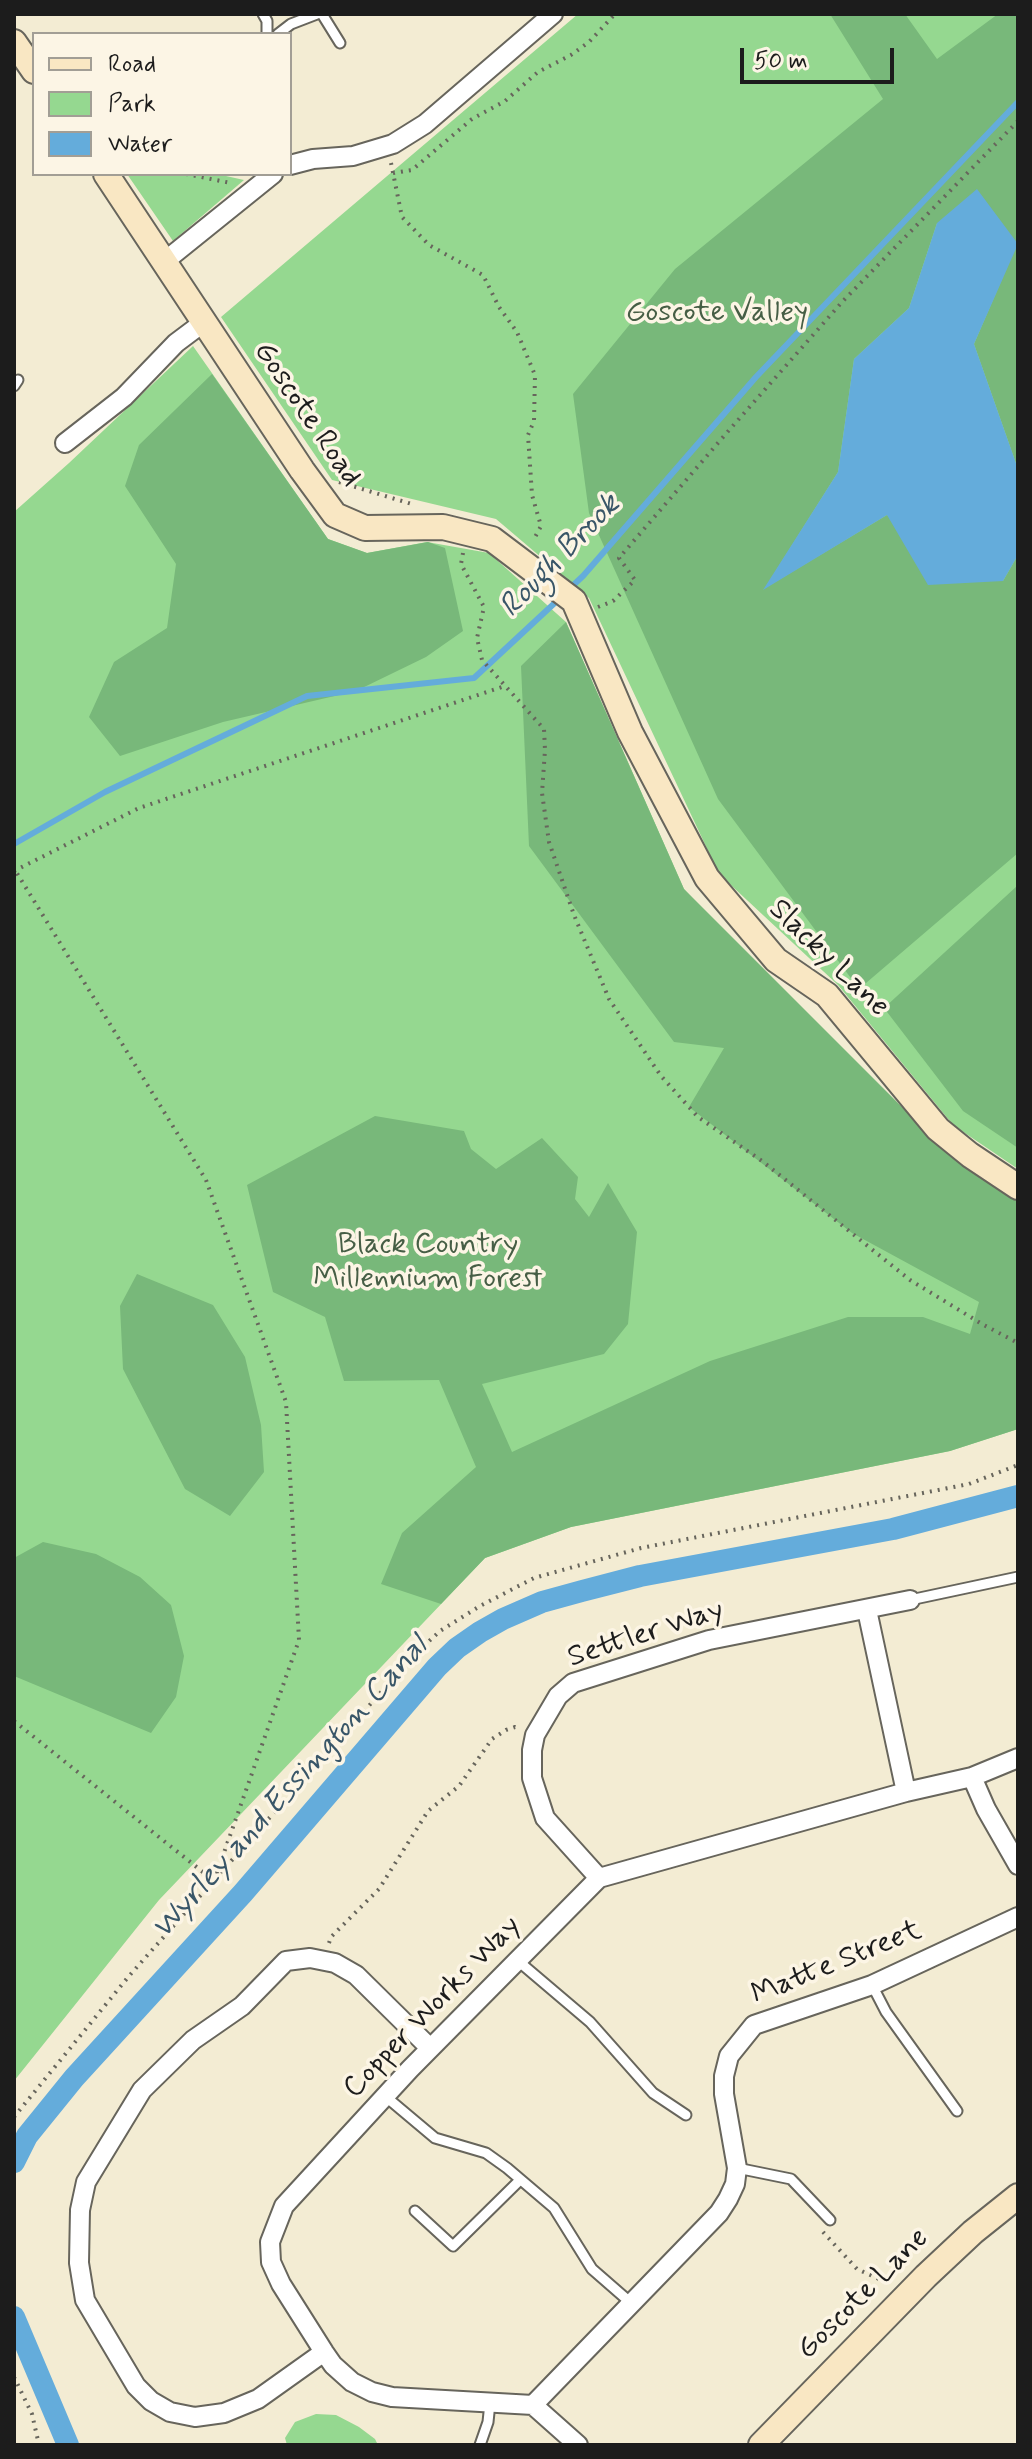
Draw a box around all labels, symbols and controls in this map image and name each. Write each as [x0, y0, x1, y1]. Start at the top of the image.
legend [32, 32, 292, 176]
scale bar [744, 32, 898, 82]
text: 50 m [754, 46, 808, 77]
text: Road [108, 49, 156, 80]
text: Park [108, 89, 156, 120]
text: Water [108, 129, 172, 160]
park label: Goscote Valley [626, 296, 808, 332]
street label: Goscote Road [244, 336, 368, 494]
water label: Rough Brook [493, 487, 629, 627]
street label: Slacky Lane [760, 893, 896, 1025]
park label: Black Country Millennium Forest [313, 1228, 543, 1298]
street label: Settler Way [564, 1593, 728, 1677]
water label: Wyrley and Essington Canal [145, 1630, 437, 1948]
street label: Copper Works Way [337, 1909, 529, 2107]
street label: Matte Street [747, 1914, 927, 2014]
street label: Goscote Lane [791, 2222, 937, 2368]

